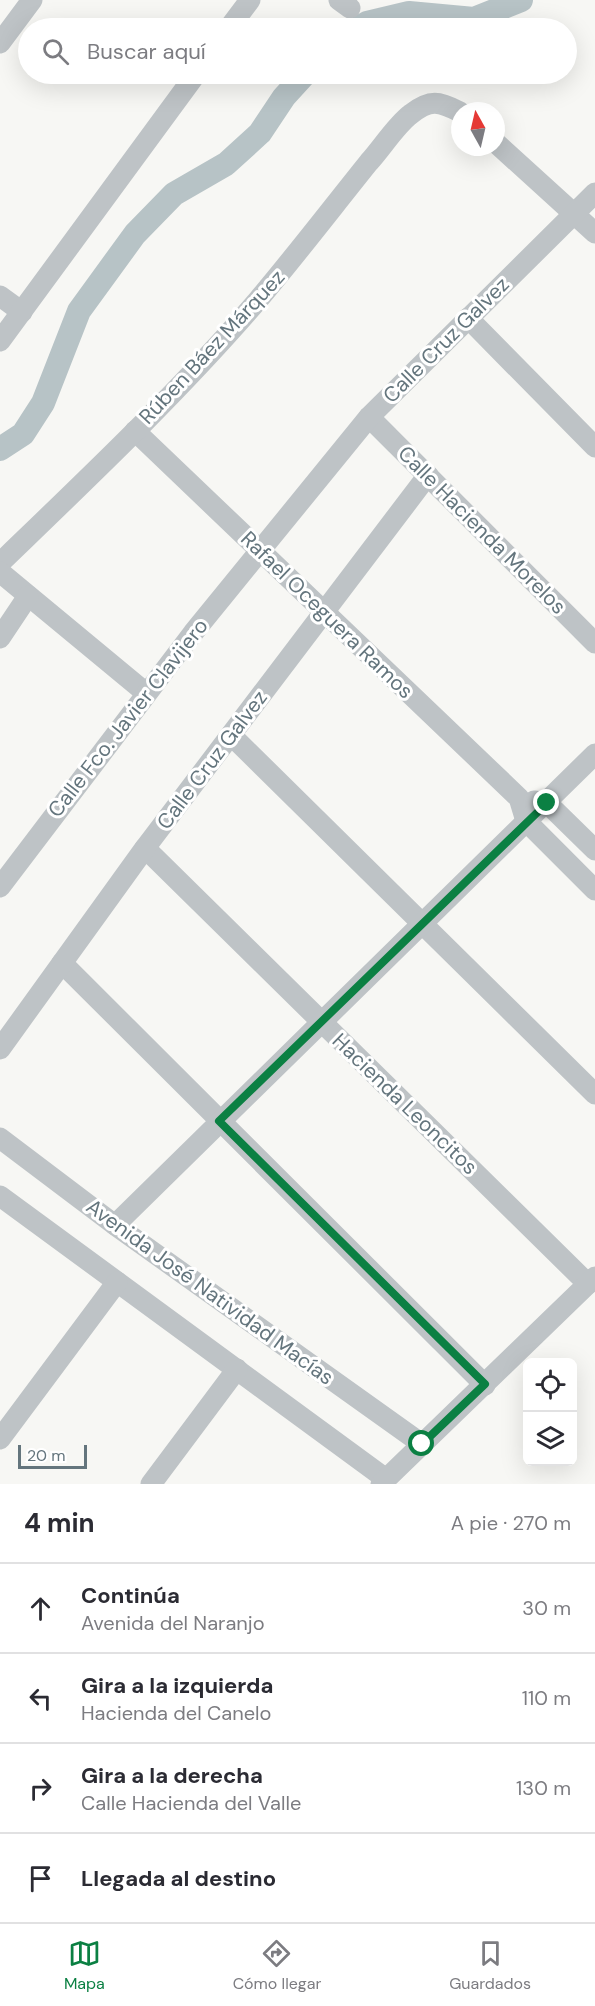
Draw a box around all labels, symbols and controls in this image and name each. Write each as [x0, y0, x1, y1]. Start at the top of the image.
search box [18, 18, 577, 84]
icon: search [39, 35, 72, 68]
text: Buscar aquí [87, 37, 206, 66]
north arrow [451, 102, 505, 156]
street label: Rúben Báez Márquez [133, 264, 291, 430]
street label: Calle Cruz Galvez [377, 271, 515, 409]
street label: Calle Hacienda Morelos [392, 440, 572, 620]
street label: Rafael Oceguera Ramos [235, 525, 419, 705]
street label: Calle Fco. Javier Clavijero [42, 613, 214, 823]
street label: Calle Cruz Galvez [150, 685, 274, 835]
route end [533, 789, 559, 815]
street label: Hacienda Leoncitos [326, 1027, 484, 1181]
street label: Avenida José Natividad Macías [81, 1193, 339, 1391]
map controls [523, 1358, 577, 1466]
button: locate [523, 1358, 577, 1412]
button: layers [523, 1412, 577, 1466]
route start [408, 1430, 434, 1456]
scale bar [18, 1442, 87, 1470]
text: 20 m [27, 1445, 66, 1466]
text: 4 min [24, 1506, 95, 1540]
text: A pie · 270 m [451, 1510, 571, 1536]
text: Continúa [81, 1581, 180, 1610]
icon: ahead [24, 1592, 57, 1625]
text: 30 m [522, 1595, 571, 1621]
text: Avenida del Naranjo [81, 1610, 265, 1636]
text: Gira a la izquierda [81, 1671, 273, 1700]
icon: left [24, 1682, 57, 1715]
text: 110 m [522, 1685, 571, 1711]
text: Hacienda del Canelo [81, 1700, 271, 1726]
text: Gira a la derecha [81, 1761, 263, 1790]
icon: right [24, 1772, 57, 1805]
text: 130 m [516, 1775, 571, 1801]
text: Calle Hacienda del Valle [81, 1790, 301, 1816]
icon: arrive [24, 1862, 57, 1895]
text: Llegada al destino [81, 1864, 276, 1893]
tab: Mapa [64, 1937, 105, 1994]
tab: Cómo llegar [233, 1937, 321, 1994]
tab: Guardados [449, 1937, 531, 1994]

